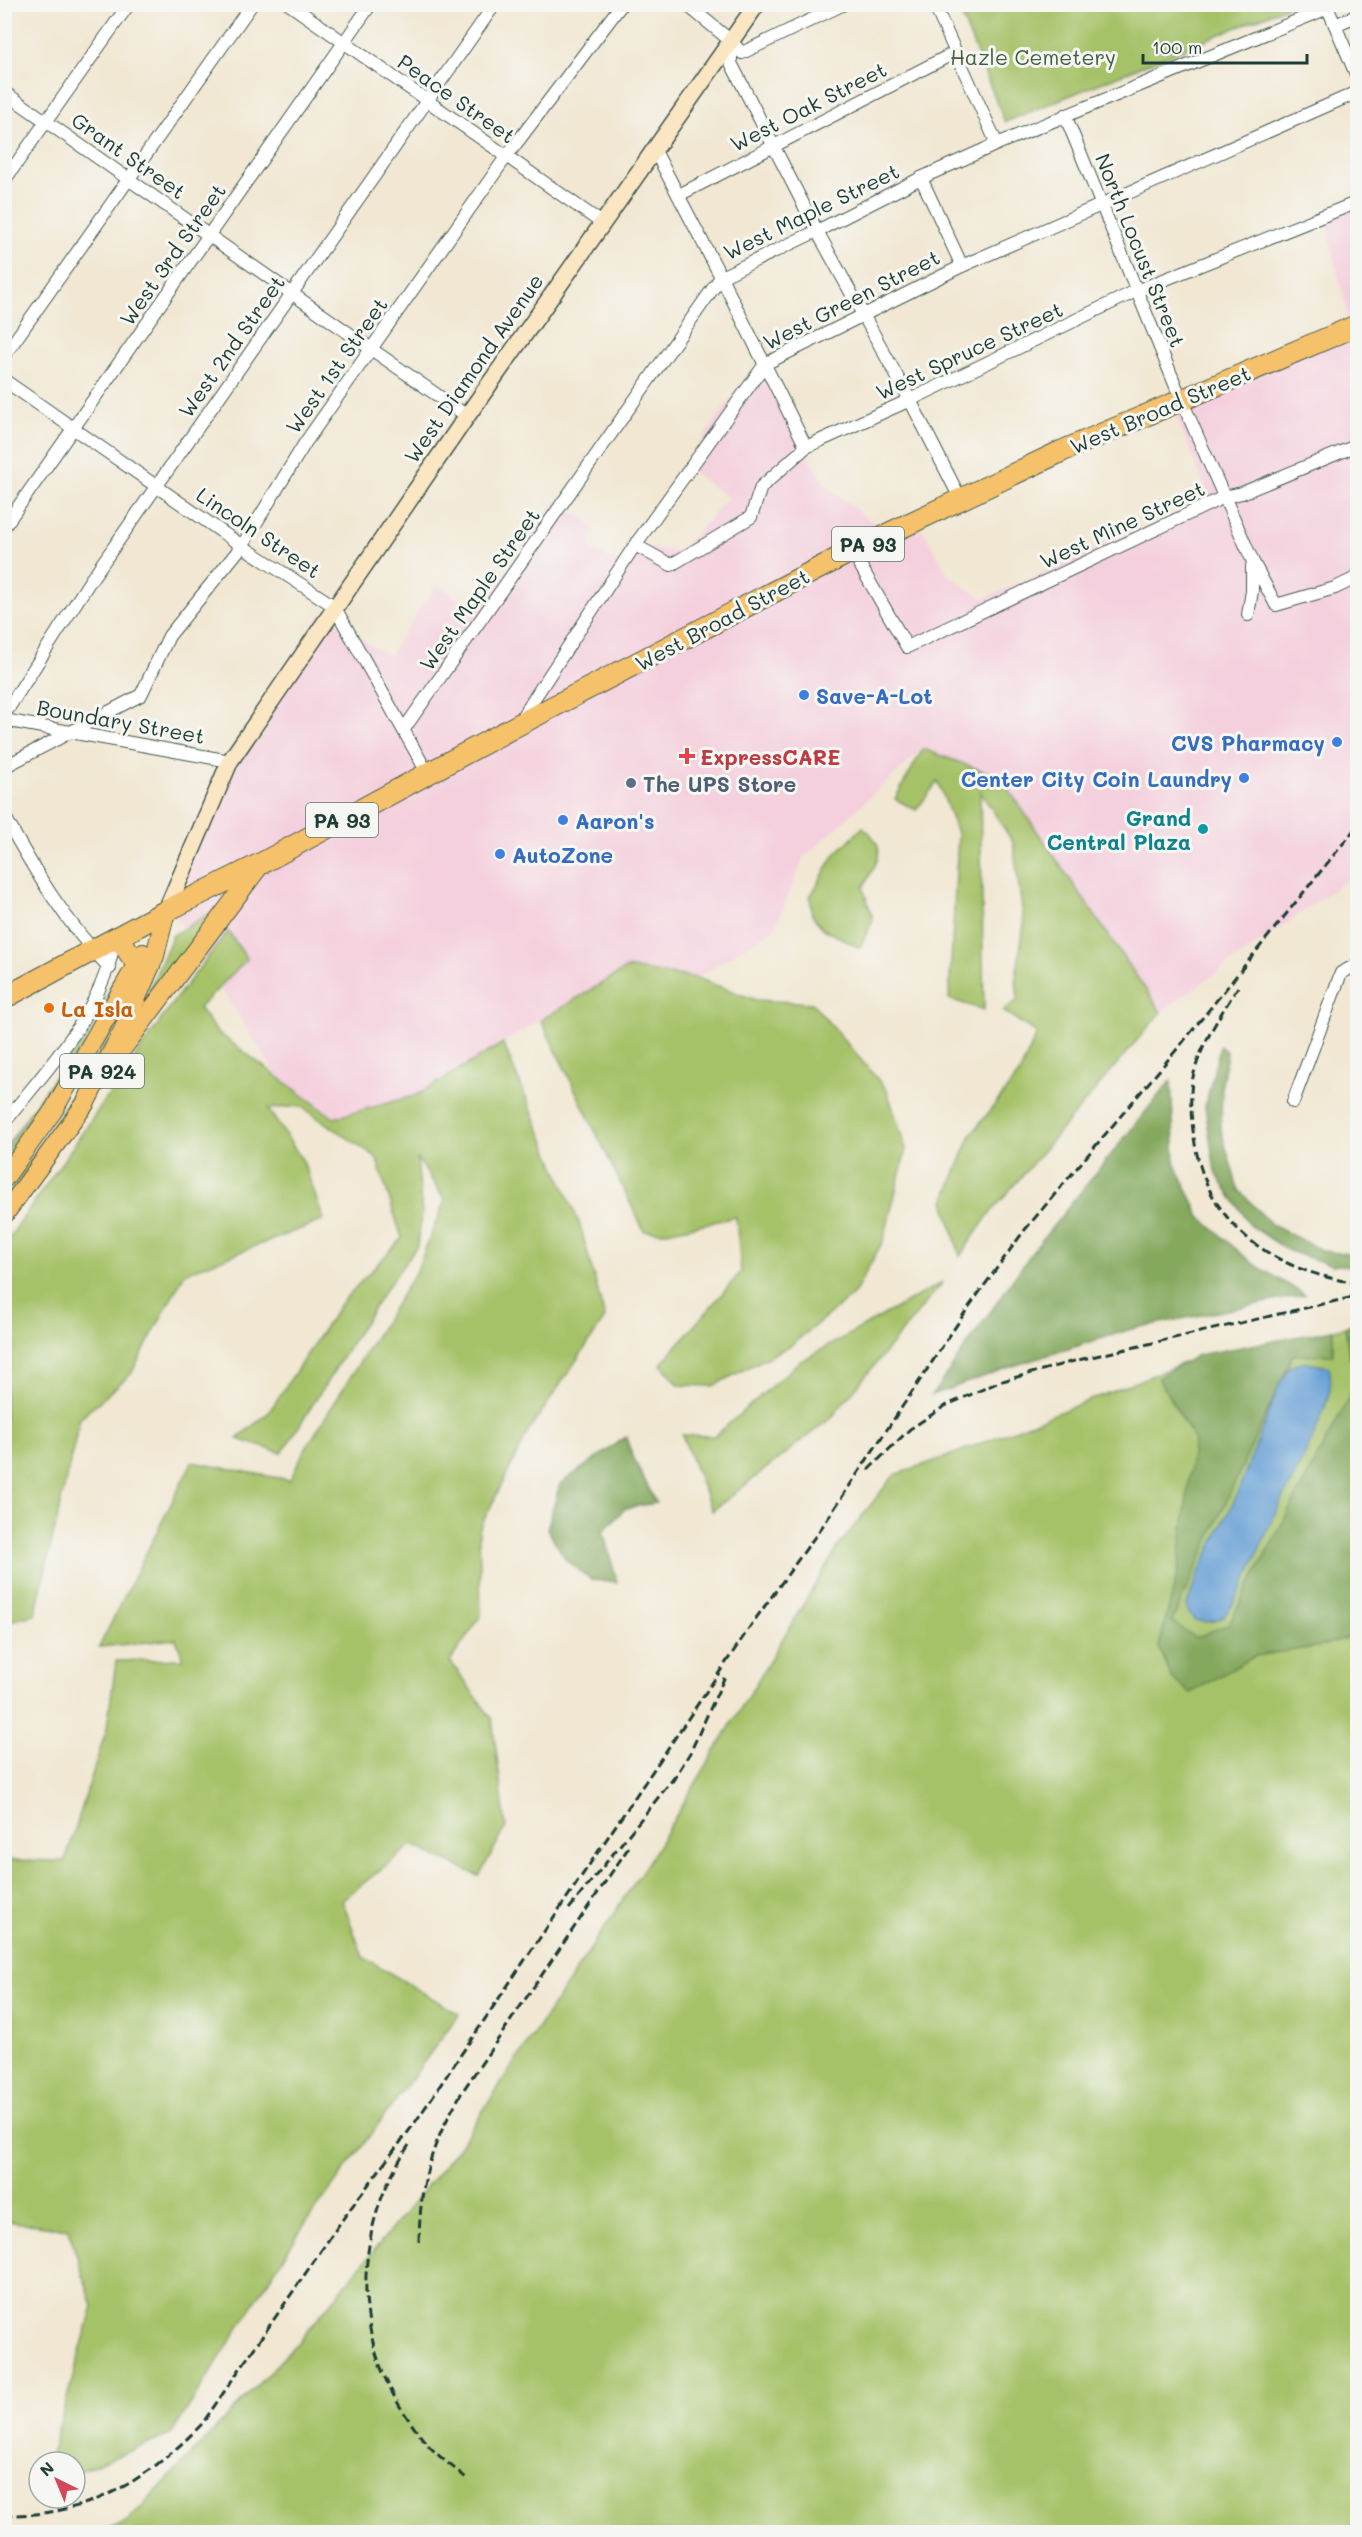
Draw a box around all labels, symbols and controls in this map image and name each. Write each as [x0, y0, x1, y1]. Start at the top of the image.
scale bar [1143, 27, 1306, 65]
text: 100 m [1152, 35, 1202, 59]
park label: Hazle Cemetery [950, 43, 1116, 70]
street label: Peace Street [393, 47, 521, 149]
street label: West Oak Street [725, 55, 891, 157]
street label: Grant Street [67, 106, 191, 204]
street label: North Locust Street [1090, 149, 1192, 351]
street label: West Maple Street [719, 157, 903, 265]
street label: West 3rd Street [113, 178, 231, 330]
street label: West Green Street [758, 243, 944, 355]
street label: West Diamond Avenue [397, 268, 549, 468]
street label: West 2nd Street [172, 270, 290, 422]
street label: West 1st Street [279, 292, 393, 438]
street label: West Spruce Street [871, 295, 1067, 405]
street label: West Broad Street [1066, 359, 1254, 459]
street label: West Mine Street [1035, 474, 1209, 574]
street label: Lincoln Street [192, 480, 326, 584]
street label: West Maple Street [413, 503, 545, 675]
road number: PA 93 [832, 527, 904, 561]
street label: West Broad Street [630, 562, 814, 676]
place label: Save-A-Lot [816, 682, 933, 709]
marker: Save-A-Lot [797, 688, 811, 702]
street label: Boundary Street [35, 693, 207, 749]
place label: CVS Pharmacy [1171, 729, 1325, 757]
marker: CVS Pharmacy [1330, 735, 1344, 749]
place label: ExpressCARE [700, 743, 841, 770]
marker: ExpressCARE [678, 747, 696, 765]
place label: Center City Coin Laundry [961, 765, 1232, 793]
place label: The UPS Store [643, 770, 796, 797]
marker: Center City Coin Laundry [1237, 771, 1251, 785]
marker: The UPS Store [624, 776, 638, 790]
road number: PA 93 [306, 803, 378, 837]
place label: Grand Central Plaza [1047, 804, 1191, 855]
place label: Aaron's [575, 807, 654, 834]
marker: Aaron's [556, 813, 570, 827]
marker: Grand Central Plaza [1196, 822, 1210, 836]
place label: AutoZone [512, 841, 613, 868]
marker: AutoZone [493, 847, 507, 861]
place label: La Isla [61, 995, 134, 1022]
marker: La Isla [42, 1001, 56, 1015]
road number: PA 924 [60, 1054, 144, 1088]
north arrow [27, 2450, 87, 2510]
text: N [35, 2457, 58, 2480]

